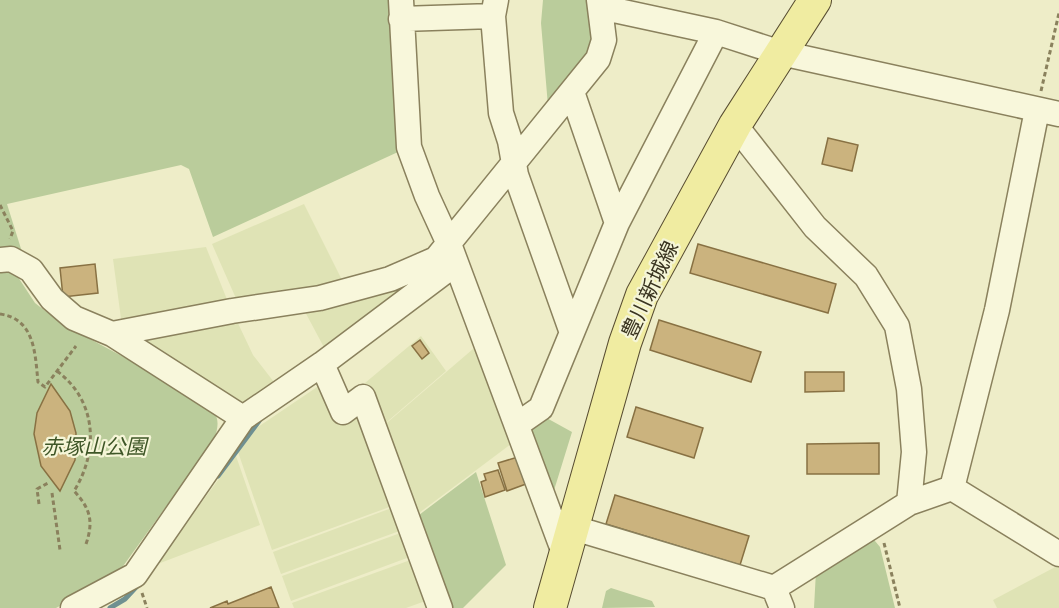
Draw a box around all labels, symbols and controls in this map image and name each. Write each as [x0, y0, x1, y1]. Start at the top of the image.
street label: 豊川新城線 [616, 237, 683, 343]
park label: 赤塚山公園 [42, 434, 149, 459]

